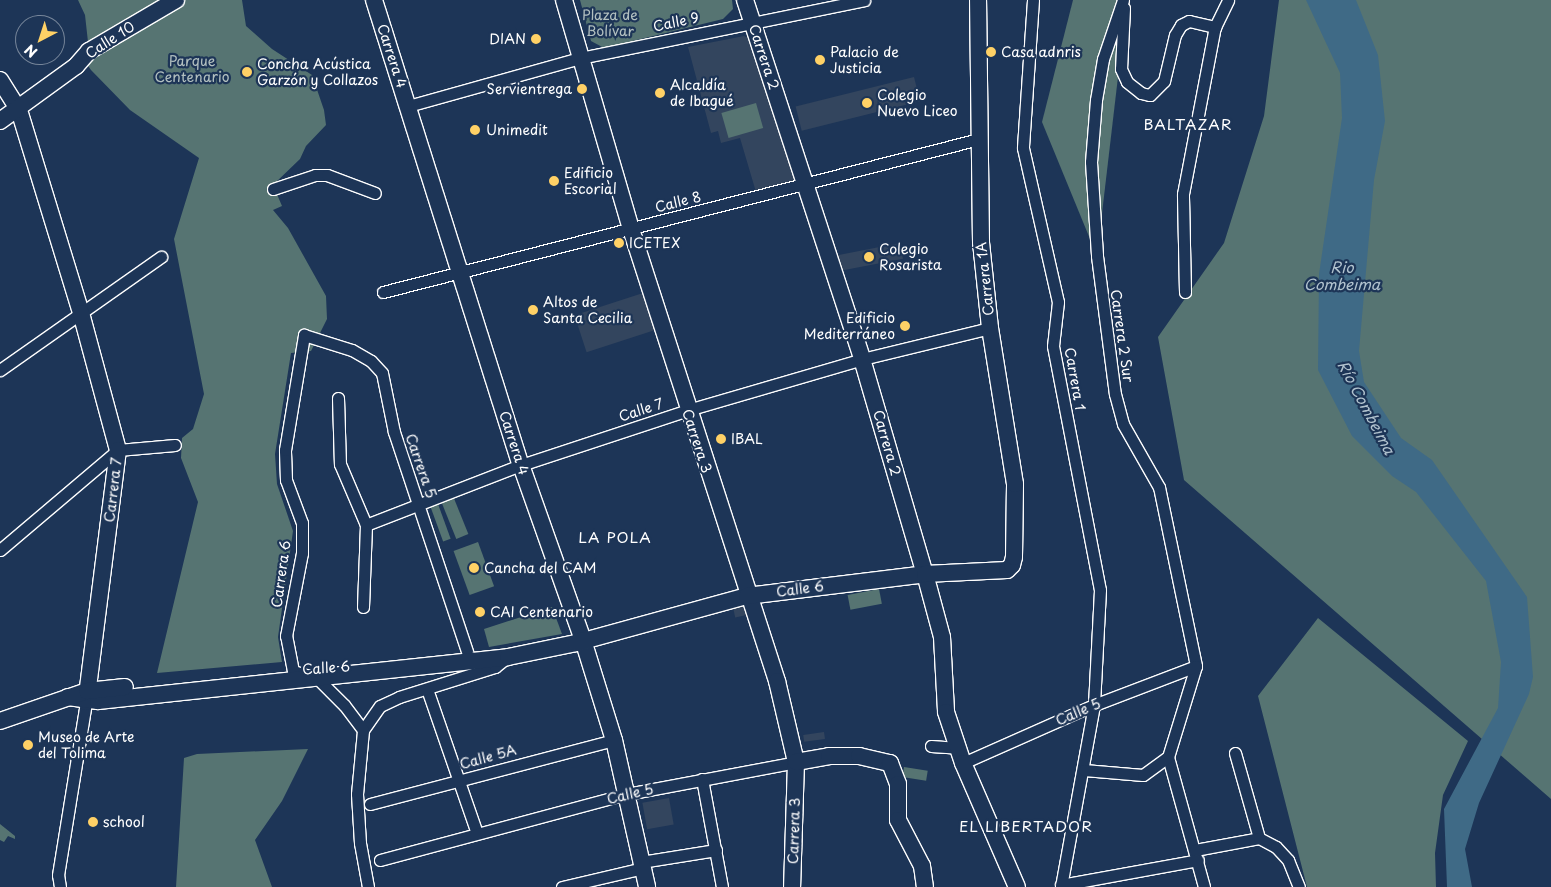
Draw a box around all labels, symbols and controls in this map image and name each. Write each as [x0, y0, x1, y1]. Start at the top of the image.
park label: Plaza de Bolívar [582, 7, 638, 40]
street label: Calle 9 [651, 9, 701, 35]
north arrow [15, 15, 65, 65]
street label: Calle 10 [82, 18, 138, 62]
street label: Carrera 4 [374, 21, 410, 91]
street label: Carrera 2 [746, 22, 782, 92]
place label: DIAN [489, 31, 526, 47]
marker: DIAN [530, 33, 542, 45]
text: N [20, 39, 42, 63]
place label: Palacio de Justicia [830, 44, 898, 76]
place label: Casa adnris [1001, 44, 1082, 60]
marker: Casa adnris [985, 46, 997, 58]
park label: Parque Centenario [154, 53, 230, 85]
marker: Palacio de Justicia [814, 54, 826, 66]
place label: Concha Acústica Garzón y Collazos [257, 56, 379, 88]
marker: Concha Acústica Garzón y Collazos [241, 66, 253, 78]
place label: Alcaldía de Ibagué [670, 77, 735, 110]
place label: Servientrega [487, 81, 572, 97]
marker: Servientrega [576, 83, 588, 95]
marker: Alcaldía de Ibagué [654, 87, 666, 99]
place label: Colegio Nuevo Liceo [877, 87, 957, 120]
marker: Colegio Nuevo Liceo [861, 97, 873, 109]
district label: BALTAZAR [1143, 115, 1233, 133]
place label: Unimedit [486, 122, 548, 138]
marker: Unimedit [468, 123, 482, 137]
place label: Edificio Escorial [564, 165, 617, 198]
marker: Edificio Escorial [548, 175, 560, 187]
street label: Calle 8 [653, 188, 703, 216]
place label: ICETEX [629, 235, 680, 251]
marker: ICETEX [613, 237, 625, 249]
place label: Colegio Rosarista [879, 241, 942, 274]
street label: Carrera 1A [973, 241, 997, 317]
marker: Colegio Rosarista [863, 251, 875, 263]
water label: Rio Combeima [1304, 257, 1380, 292]
street label: Carrera 2 Sur [1107, 287, 1137, 385]
place label: Altos de Santa Cecilia [543, 294, 633, 326]
marker: Altos de Santa Cecilia [527, 304, 539, 316]
place label: Edificio Mediterráneo [804, 310, 895, 342]
marker: Edificio Mediterráneo [899, 320, 911, 332]
street label: Carrera 1 [1061, 346, 1089, 412]
water label: Río Combeima [1334, 357, 1400, 457]
street label: Calle 7 [616, 395, 666, 425]
street label: Carrera 3 [679, 406, 715, 476]
street label: Carrera 4 [496, 408, 532, 478]
street label: Carrera 2 [870, 408, 904, 478]
place label: IBAL [731, 431, 763, 447]
street label: Carrera 5 [402, 432, 440, 500]
marker: IBAL [715, 433, 727, 445]
street label: Carrera 7 [101, 456, 125, 524]
district label: LA POLA [578, 528, 652, 546]
street label: Carrera 6 [268, 539, 294, 609]
place label: Cancha del CAM [484, 560, 598, 576]
marker: Cancha del CAM [468, 562, 480, 574]
street label: Calle 6 [775, 578, 825, 600]
place label: CAI Centenario [490, 604, 595, 620]
marker: CAI Centenario [474, 606, 486, 618]
street label: Calle 6 [301, 658, 351, 678]
street label: Calle 5 [1053, 695, 1103, 729]
place label: Museo de Arte del Tolima [38, 729, 136, 762]
marker: Museo de Arte del Tolima [22, 739, 34, 751]
street label: Calle 5A [458, 741, 518, 773]
street label: Calle 5 [605, 780, 655, 808]
street label: Carrera 3 [784, 797, 804, 865]
place label: school [103, 814, 145, 830]
marker: school [87, 816, 99, 828]
district label: EL LIBERTADOR [958, 817, 1094, 835]

